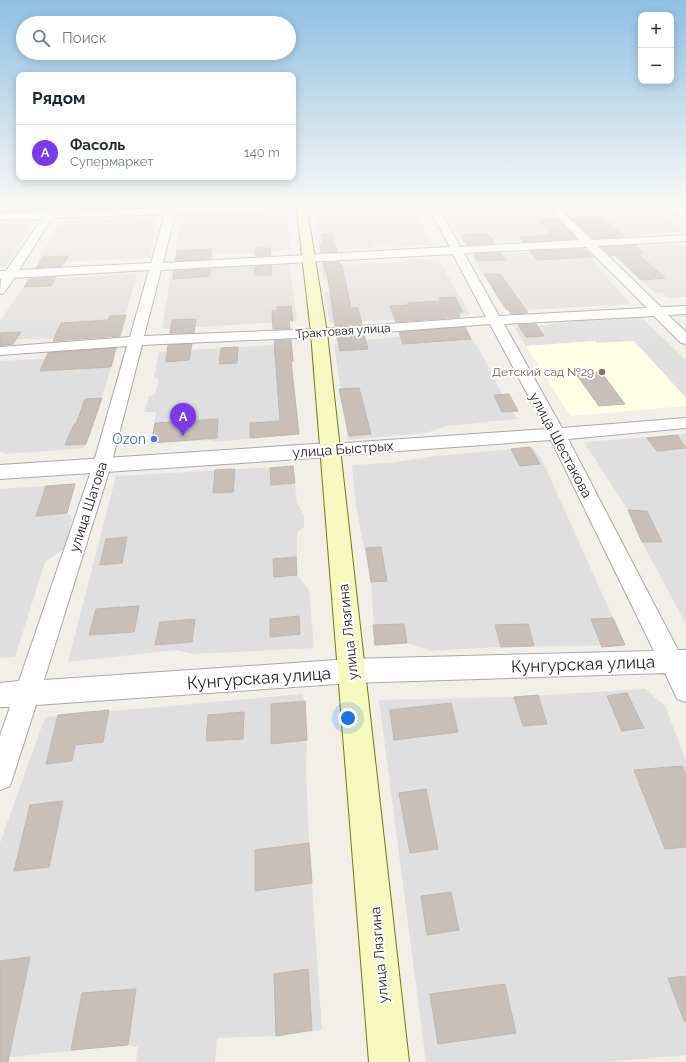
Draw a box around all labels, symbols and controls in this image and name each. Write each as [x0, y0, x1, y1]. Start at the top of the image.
map controls [638, 12, 674, 84]
button: + [638, 12, 674, 48]
search box [16, 16, 296, 60]
icon: search [30, 27, 52, 49]
text: Поиск [62, 29, 107, 47]
button: − [638, 48, 674, 84]
text: Рядом [32, 88, 85, 108]
text: Фасоль [70, 136, 125, 154]
text: A [41, 145, 49, 160]
text: 140 m [244, 145, 280, 160]
text: Супермаркет [70, 154, 153, 169]
street label: Трактовая улица [295, 321, 391, 341]
place label: Детский сад №29 [492, 365, 594, 379]
marker: Детский сад №29 [597, 367, 607, 377]
street label: улица Шестакова [526, 390, 596, 500]
pin: A [170, 403, 196, 436]
place label: Ozon [112, 431, 146, 447]
marker: Ozon [149, 434, 159, 444]
street label: улица Быстрых [292, 437, 394, 461]
street label: улица Шатова [66, 460, 110, 554]
street label: улица Лязгина [335, 583, 361, 681]
street label: Кунгурская улица [511, 651, 655, 677]
street label: Кунгурская улица [186, 663, 332, 693]
your location [338, 708, 358, 728]
street label: улица Лязгина [367, 906, 391, 1004]

